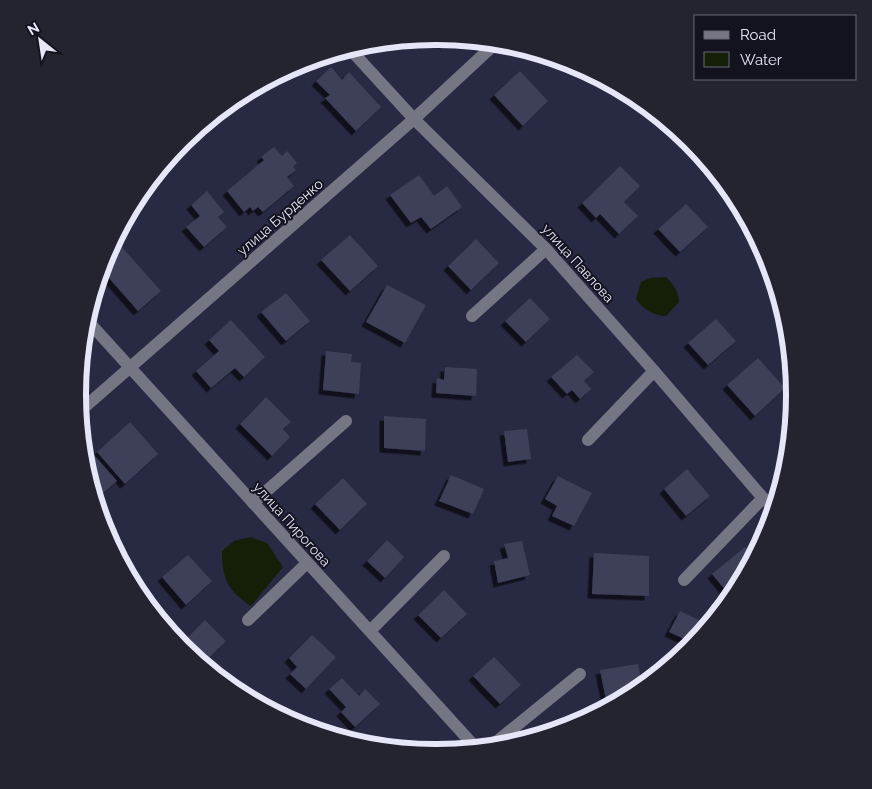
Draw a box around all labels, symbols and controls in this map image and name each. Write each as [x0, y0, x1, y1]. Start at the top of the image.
north arrow [15, 15, 65, 65]
legend [694, 15, 857, 80]
text: N [25, 19, 42, 38]
text: Road [740, 26, 776, 44]
text: Water [740, 51, 783, 69]
street label: улица Бурденко [234, 175, 326, 259]
street label: улица Павлова [539, 221, 617, 305]
street label: улица Пирогова [250, 479, 334, 569]

